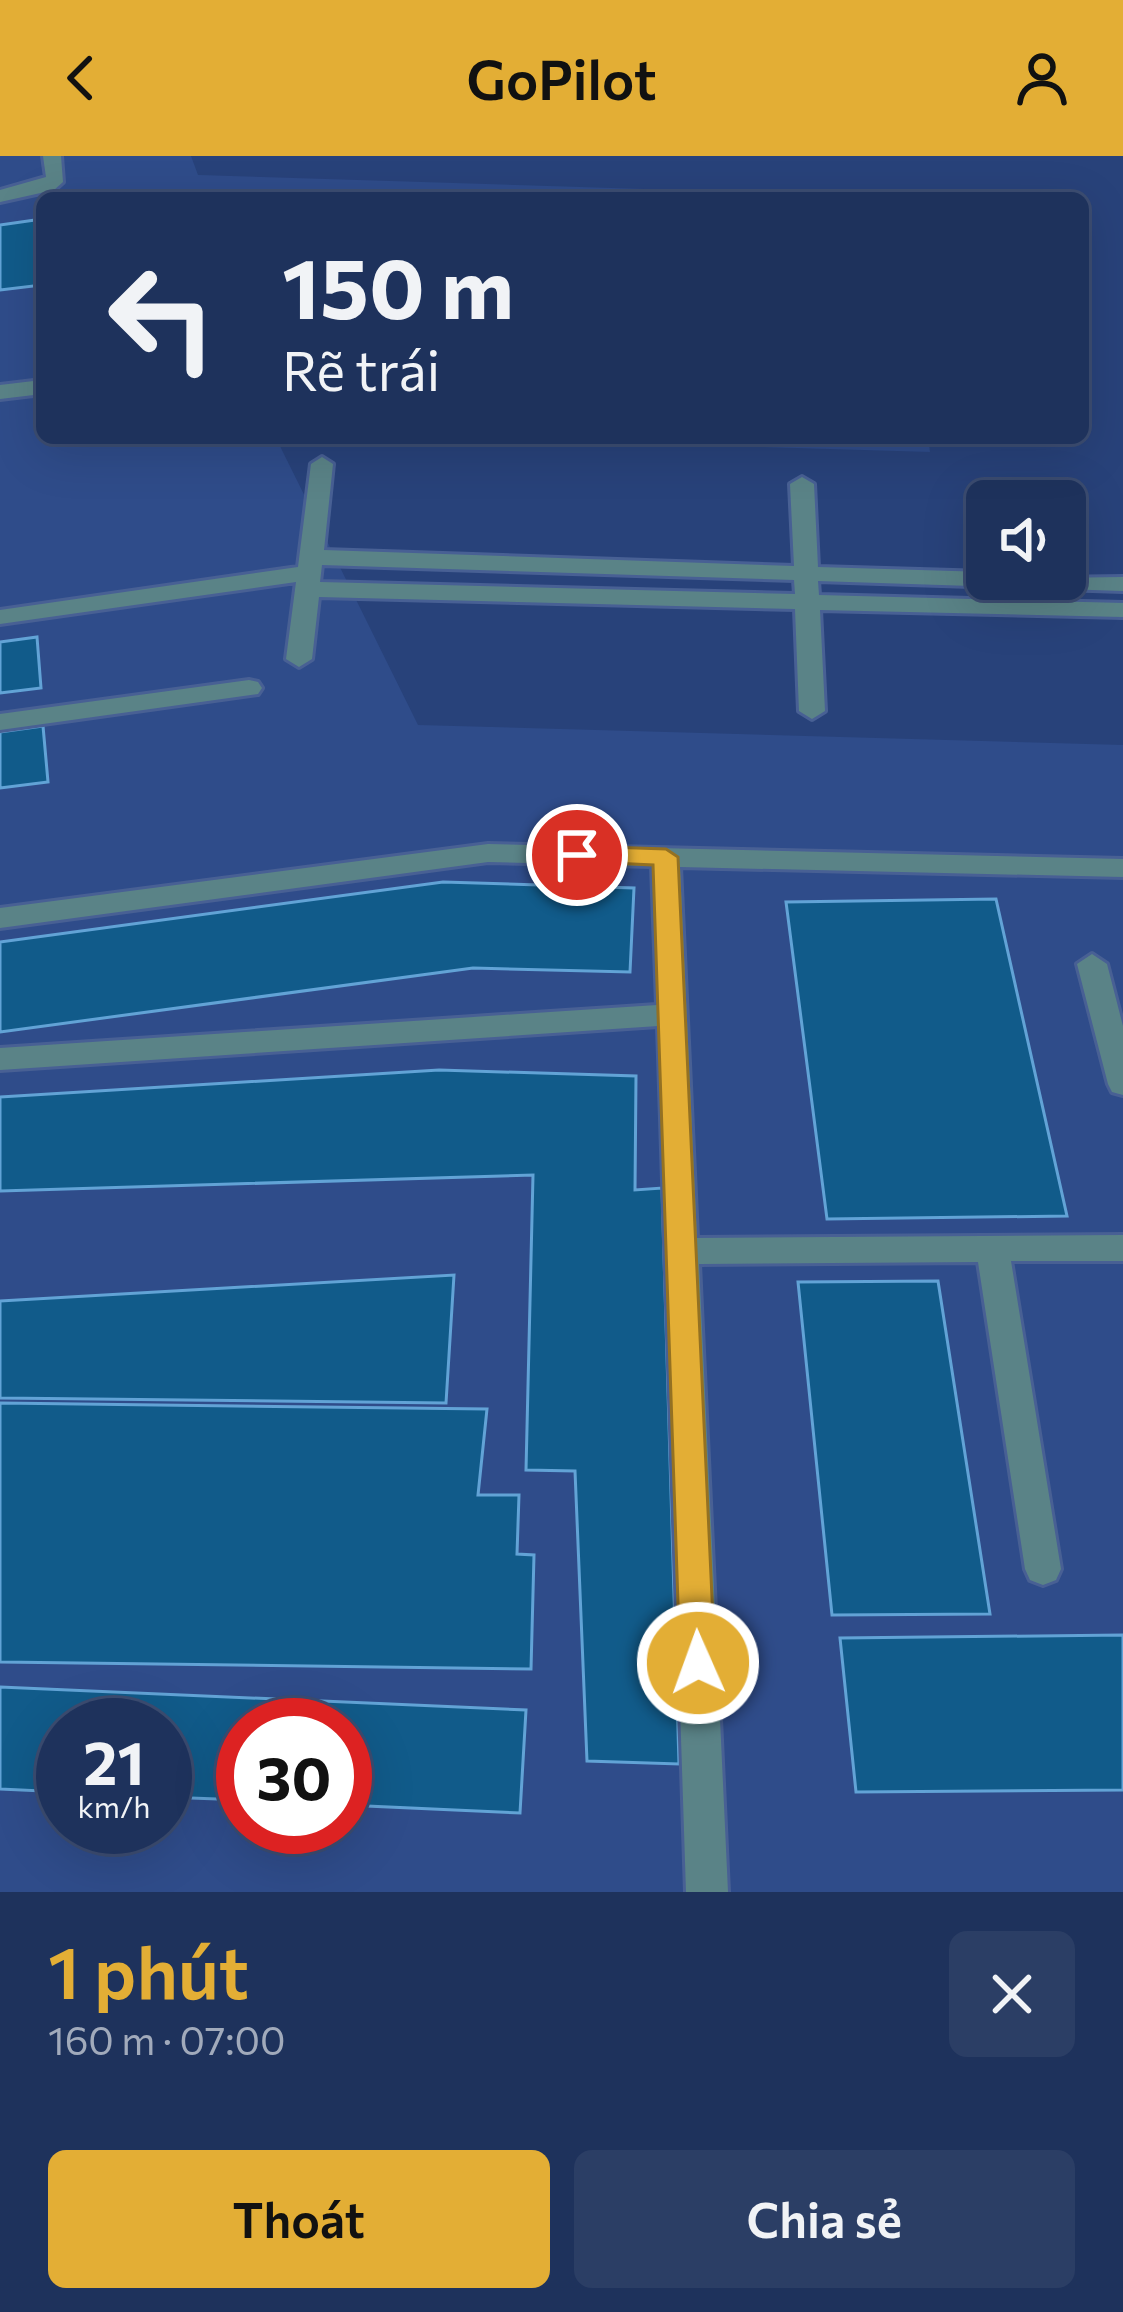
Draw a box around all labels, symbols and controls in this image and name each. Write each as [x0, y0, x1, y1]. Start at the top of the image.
icon: back [48, 45, 114, 111]
text: GoPilot [466, 45, 657, 111]
icon: person [1009, 45, 1075, 111]
text: 150 m [282, 234, 514, 336]
icon: left [84, 240, 240, 396]
text: Rẽ trái [282, 336, 440, 402]
map controls [966, 480, 1086, 600]
button: sound [966, 480, 1086, 600]
pin [526, 804, 628, 906]
icon: arrive [544, 822, 610, 888]
position arrow [635, 1600, 761, 1726]
speed limit sign: 30 [216, 1698, 372, 1854]
text: 21 [83, 1724, 145, 1797]
text: km/h [78, 1787, 150, 1824]
text: 1 phút [48, 1926, 249, 2014]
button: close [949, 1931, 1075, 2057]
text: 160 m · 07:00 [48, 2015, 285, 2063]
button: Thoát [48, 2150, 550, 2288]
button: Chia sẻ [574, 2150, 1075, 2288]

